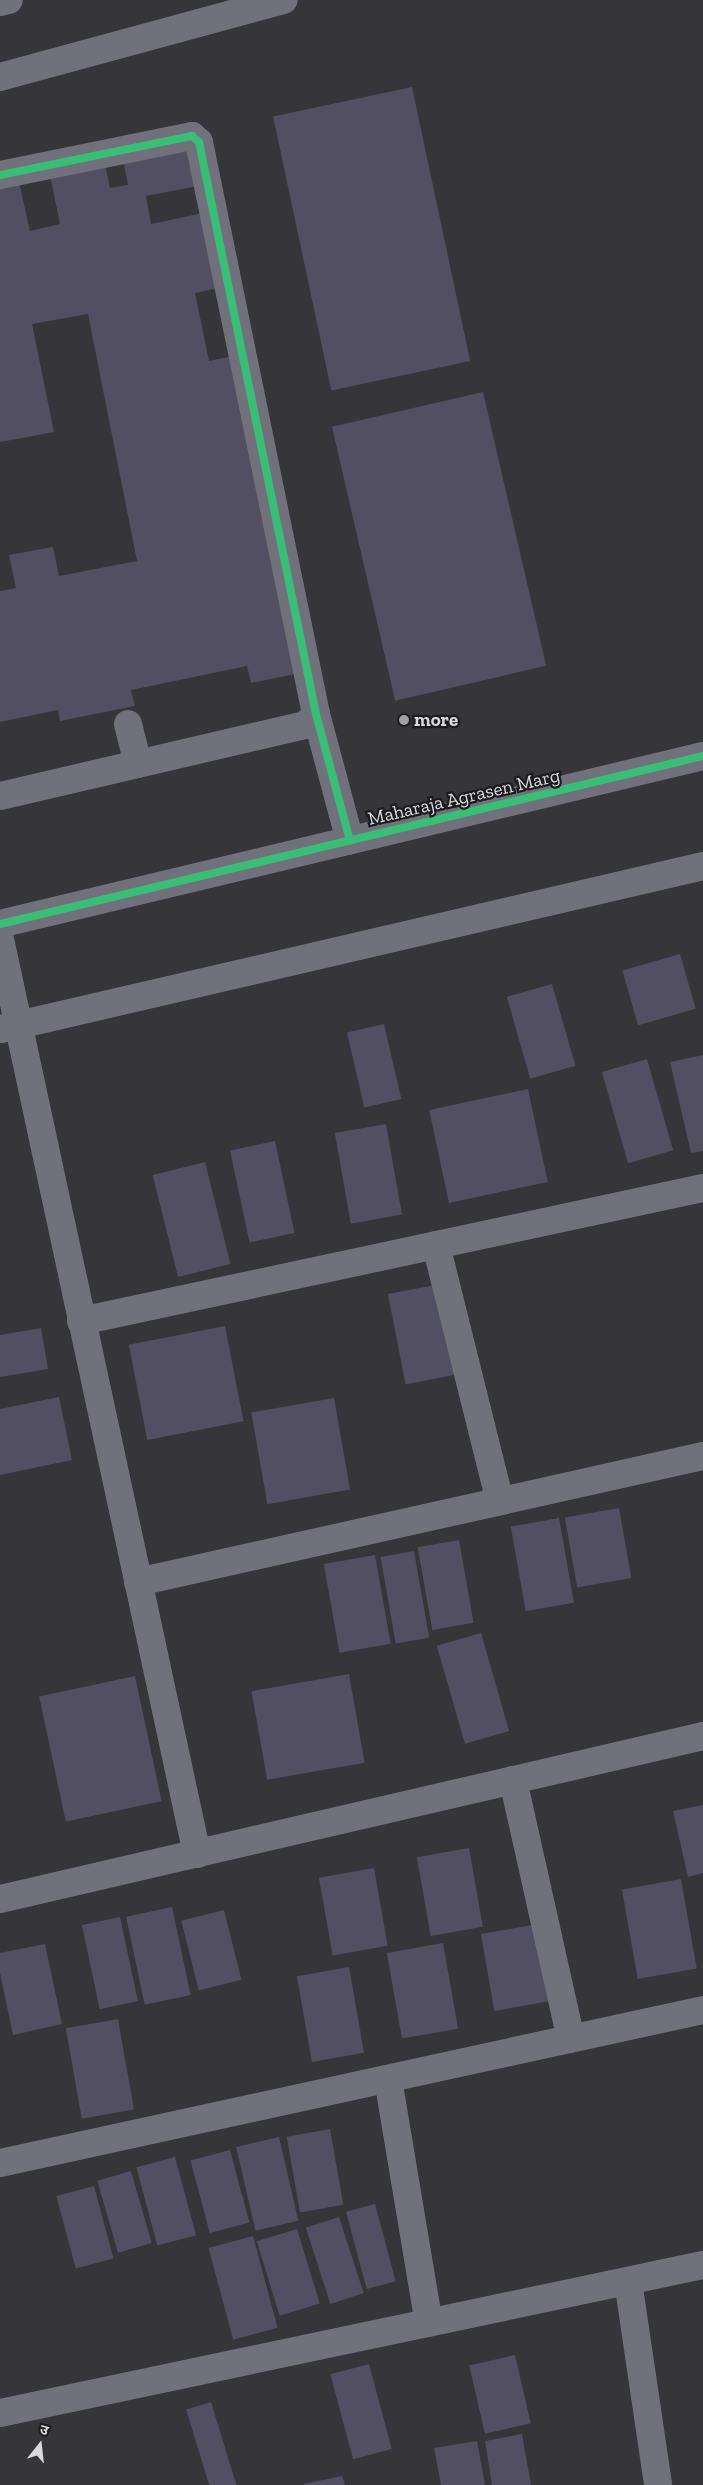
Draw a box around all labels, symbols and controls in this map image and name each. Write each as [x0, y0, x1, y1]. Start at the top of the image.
place label: more [414, 709, 458, 731]
marker: more [398, 714, 410, 726]
street label: Maharaja Agrasen Marg [365, 764, 563, 830]
north arrow [15, 2420, 65, 2470]
text: उ [38, 2421, 51, 2439]

